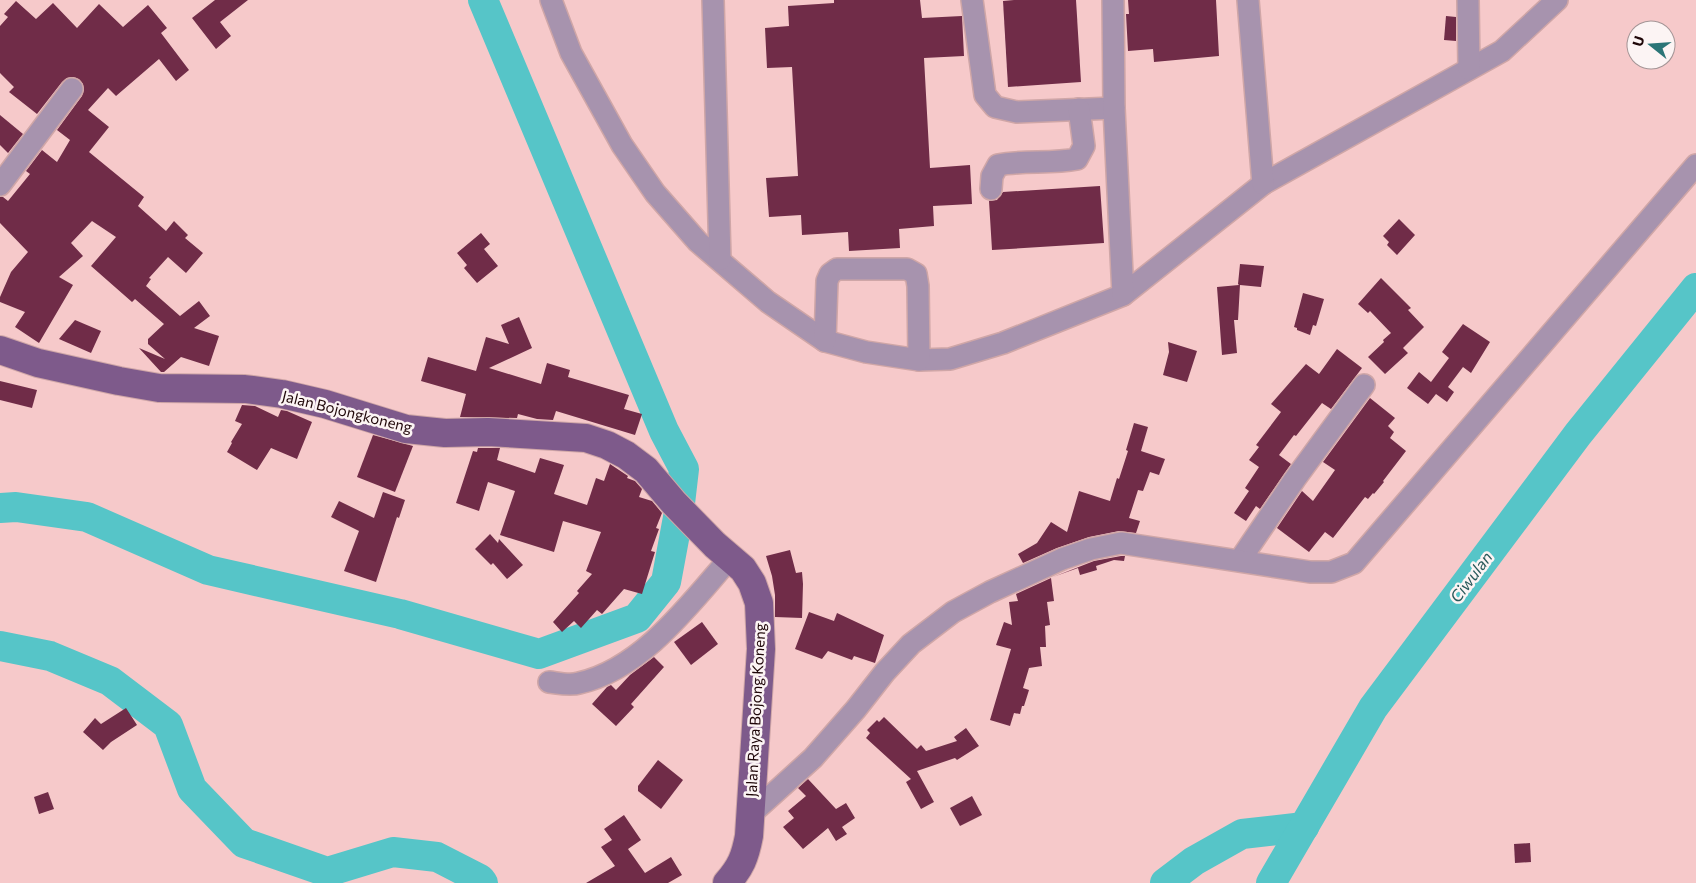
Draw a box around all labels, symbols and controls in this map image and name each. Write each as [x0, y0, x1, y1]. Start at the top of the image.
north arrow [1626, 20, 1676, 70]
text: U [1628, 34, 1648, 48]
street label: Jalan Bojongkoneng [280, 386, 414, 436]
water label: Ciwulan [1445, 548, 1496, 606]
street label: Jalan Raya Bojong Koneng [741, 623, 769, 797]

